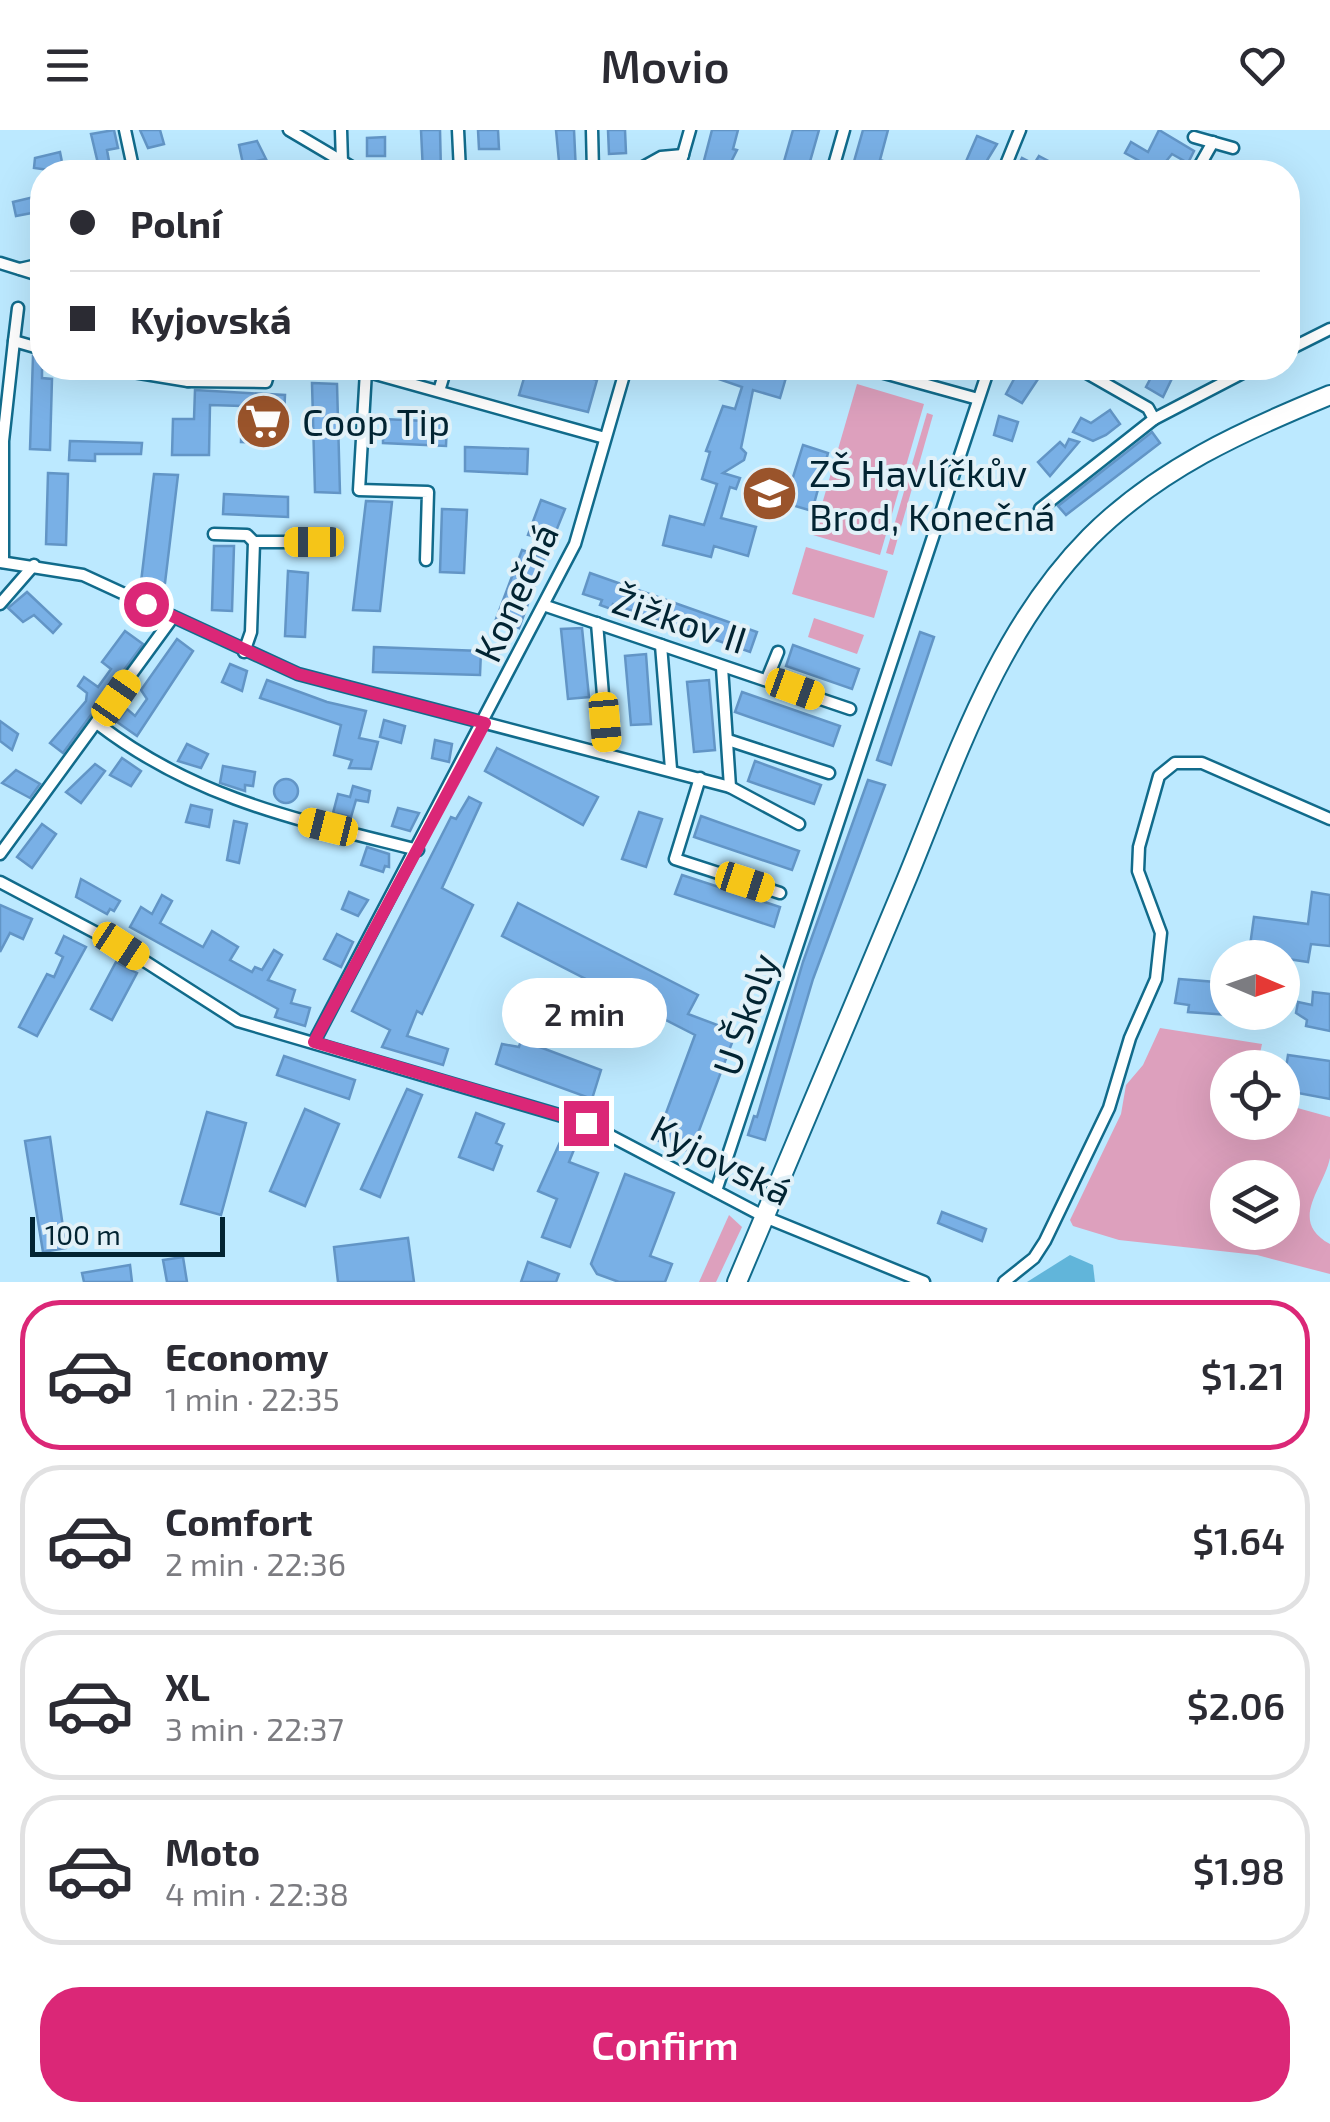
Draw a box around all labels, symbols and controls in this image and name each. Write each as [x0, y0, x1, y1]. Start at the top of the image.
icon: menu [40, 38, 95, 93]
text: Movio [601, 38, 729, 92]
icon: heart [1235, 38, 1290, 93]
text: Polní [130, 200, 222, 246]
text: Kyjovská [130, 296, 292, 342]
supermarket icon: Coop Tip [233, 391, 293, 451]
place label: Coop Tip [302, 398, 450, 444]
place label: ZŠ Havlíčkův Brod, Konečná [809, 449, 1055, 539]
school or university icon: ZŠ Havlíčkův Brod, Konečná [740, 464, 800, 524]
street label: Konečná [463, 515, 567, 669]
car [284, 527, 344, 557]
street label: Žižkov II [607, 576, 753, 662]
route start [124, 582, 169, 627]
car [87, 665, 145, 731]
car [762, 665, 828, 713]
car [587, 691, 623, 753]
car [295, 805, 361, 849]
car [712, 858, 778, 906]
car [88, 917, 154, 975]
north arrow [1210, 940, 1300, 1030]
map controls [1210, 940, 1300, 1250]
street label: U Školy [702, 947, 786, 1081]
callout: 2 min [504, 978, 668, 1048]
text: 2 min [544, 994, 625, 1032]
button: locate [1210, 1050, 1300, 1140]
route end [564, 1101, 609, 1146]
street label: Kyjovská [644, 1104, 800, 1214]
button: layers [1210, 1160, 1300, 1250]
scale bar [30, 1212, 225, 1256]
text: 100 m [45, 1217, 121, 1251]
icon: car [45, 1330, 135, 1420]
text: Economy [165, 1333, 329, 1379]
text: $1.21 [1201, 1352, 1285, 1398]
text: 1 min · 22:35 [165, 1379, 340, 1417]
icon: car [45, 1495, 135, 1585]
text: Comfort [165, 1498, 313, 1544]
text: $1.64 [1192, 1517, 1285, 1563]
text: 2 min · 22:36 [165, 1544, 346, 1582]
icon: car [45, 1660, 135, 1750]
text: XL [165, 1663, 210, 1709]
text: $2.06 [1187, 1682, 1285, 1728]
text: 3 min · 22:37 [165, 1709, 344, 1747]
icon: car [45, 1825, 135, 1915]
text: Moto [165, 1828, 260, 1874]
text: $1.98 [1193, 1847, 1285, 1893]
text: 4 min · 22:38 [165, 1874, 349, 1912]
button: Confirm [40, 1987, 1290, 2102]

